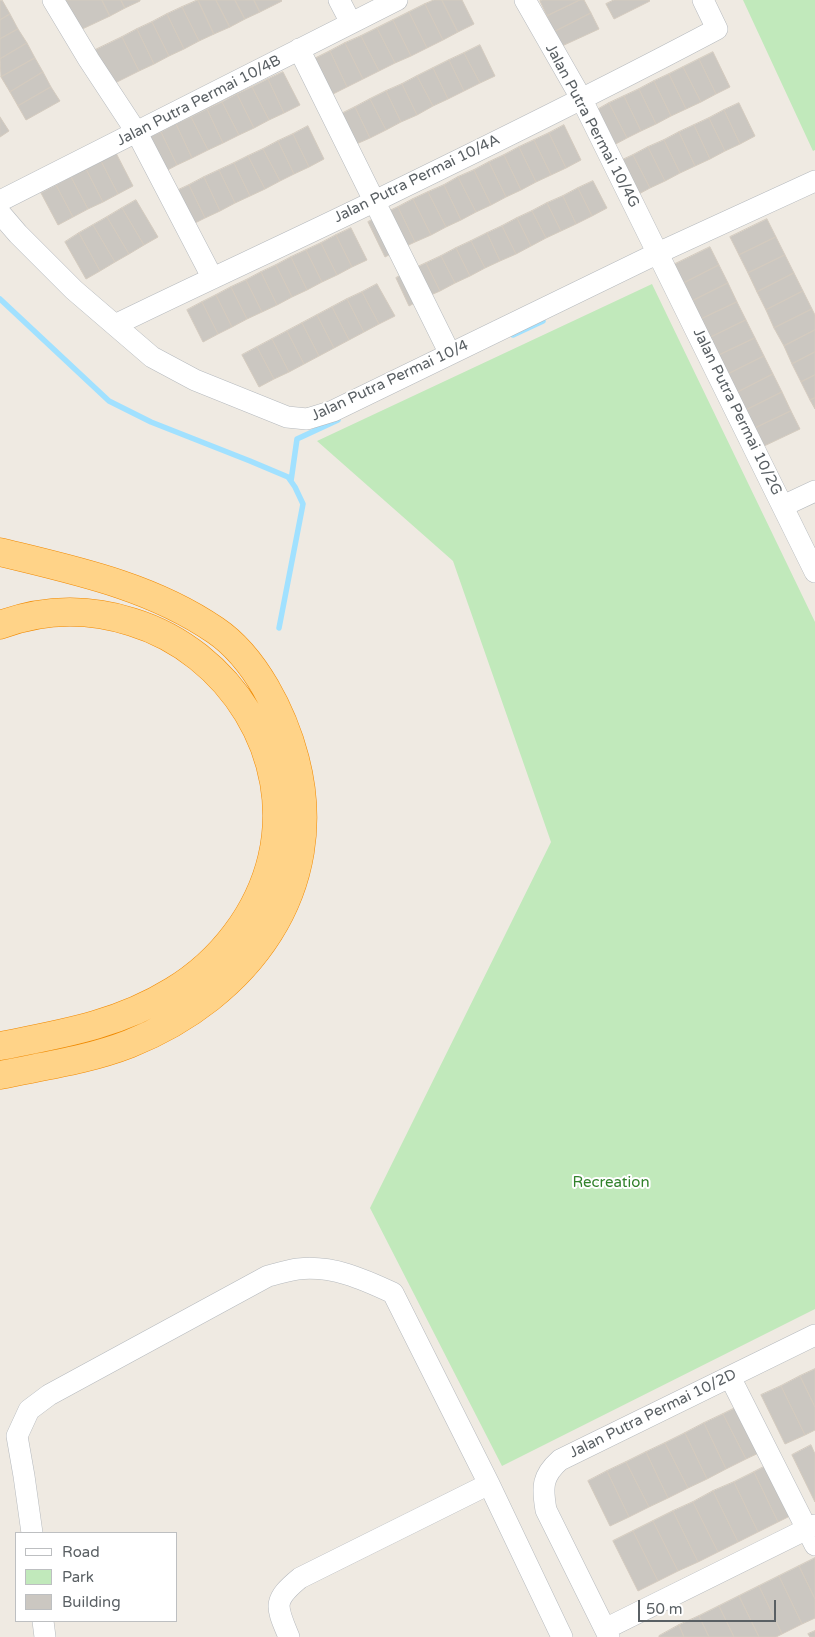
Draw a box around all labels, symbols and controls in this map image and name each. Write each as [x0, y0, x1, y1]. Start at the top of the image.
street label: Jalan Putra Permai 10/4G [541, 41, 643, 211]
street label: Jalan Putra Permai 10/4B [114, 52, 284, 150]
street label: Jalan Putra Permai 10/4A [331, 131, 503, 227]
street label: Jalan Putra Permai 10/2G [689, 325, 785, 499]
street label: Jalan Putra Permai 10/4 [308, 337, 472, 425]
park label: Recreation [572, 1174, 650, 1192]
street label: Jalan Putra Permai 10/2D [567, 1366, 739, 1462]
legend [15, 1532, 178, 1622]
text: Road [62, 1543, 100, 1561]
text: Park [62, 1568, 94, 1586]
scale bar [640, 1590, 778, 1622]
text: Building [62, 1593, 121, 1611]
text: 50 m [646, 1600, 683, 1618]

